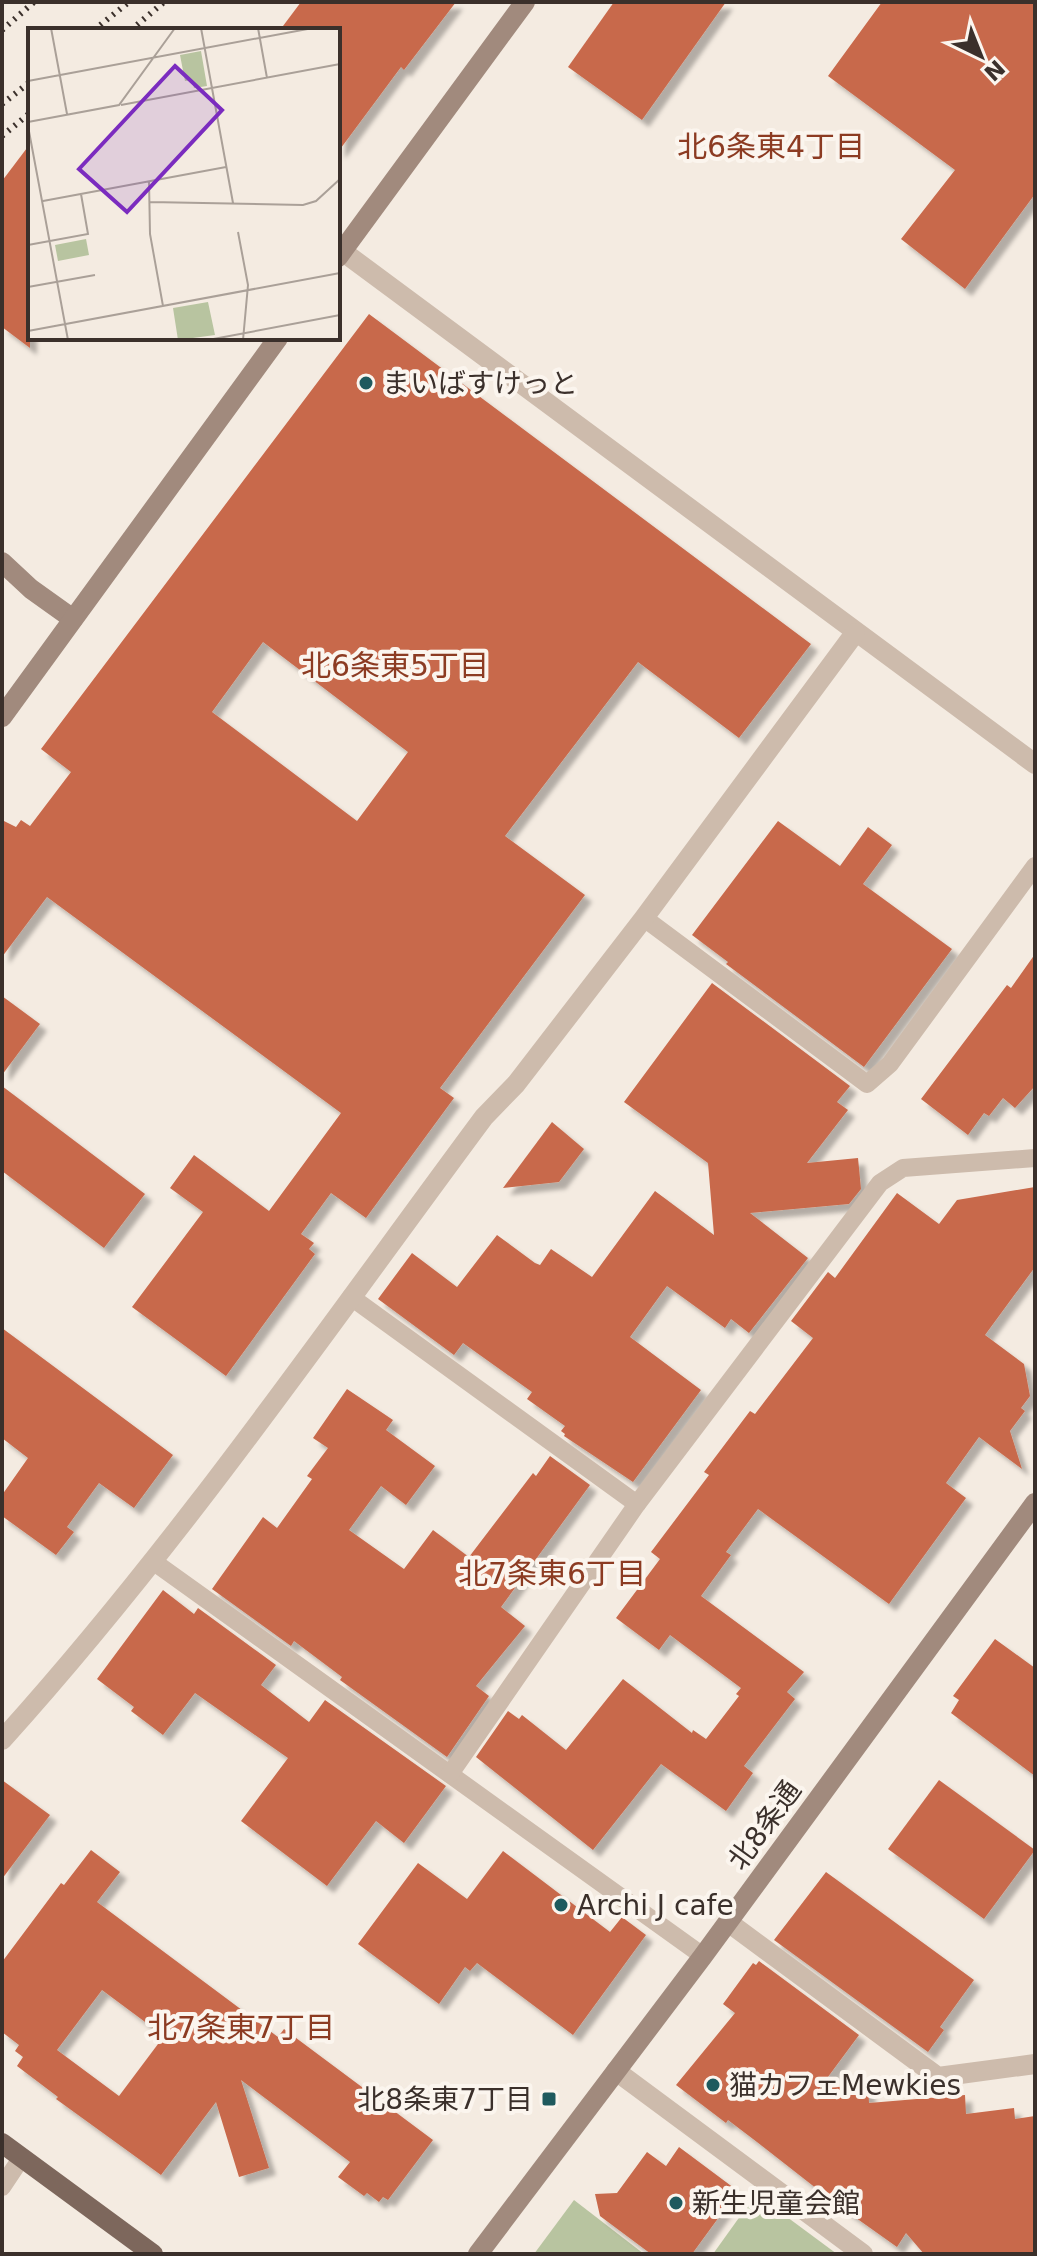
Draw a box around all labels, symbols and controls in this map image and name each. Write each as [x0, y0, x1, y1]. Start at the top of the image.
north arrow [941, 16, 1021, 96]
inset map [28, 28, 340, 340]
text: N [979, 55, 1010, 86]
district label: 北6条東4丁目 [677, 129, 865, 164]
place label: まいばすけっと [382, 367, 578, 400]
marker: まいばすけっと [357, 374, 375, 392]
district label: 北6条東5丁目 [301, 648, 489, 683]
district label: 北7条東6丁目 [458, 1556, 646, 1591]
street label: 北8条通 [721, 1774, 808, 1876]
place label: Archi J cafe [577, 1889, 734, 1922]
marker: Archi J cafe [552, 1896, 570, 1914]
district label: 北7条東7丁目 [147, 2010, 335, 2045]
place label: 猫カフェMewkies [729, 2069, 961, 2102]
marker: 猫カフェMewkies [704, 2076, 722, 2094]
place label: 北8条東7丁目 [357, 2083, 533, 2116]
marker: 北8条東7丁目 [540, 2090, 558, 2108]
place label: 新生児童会館 [692, 2187, 860, 2220]
marker: 新生児童会館 [667, 2194, 685, 2212]

